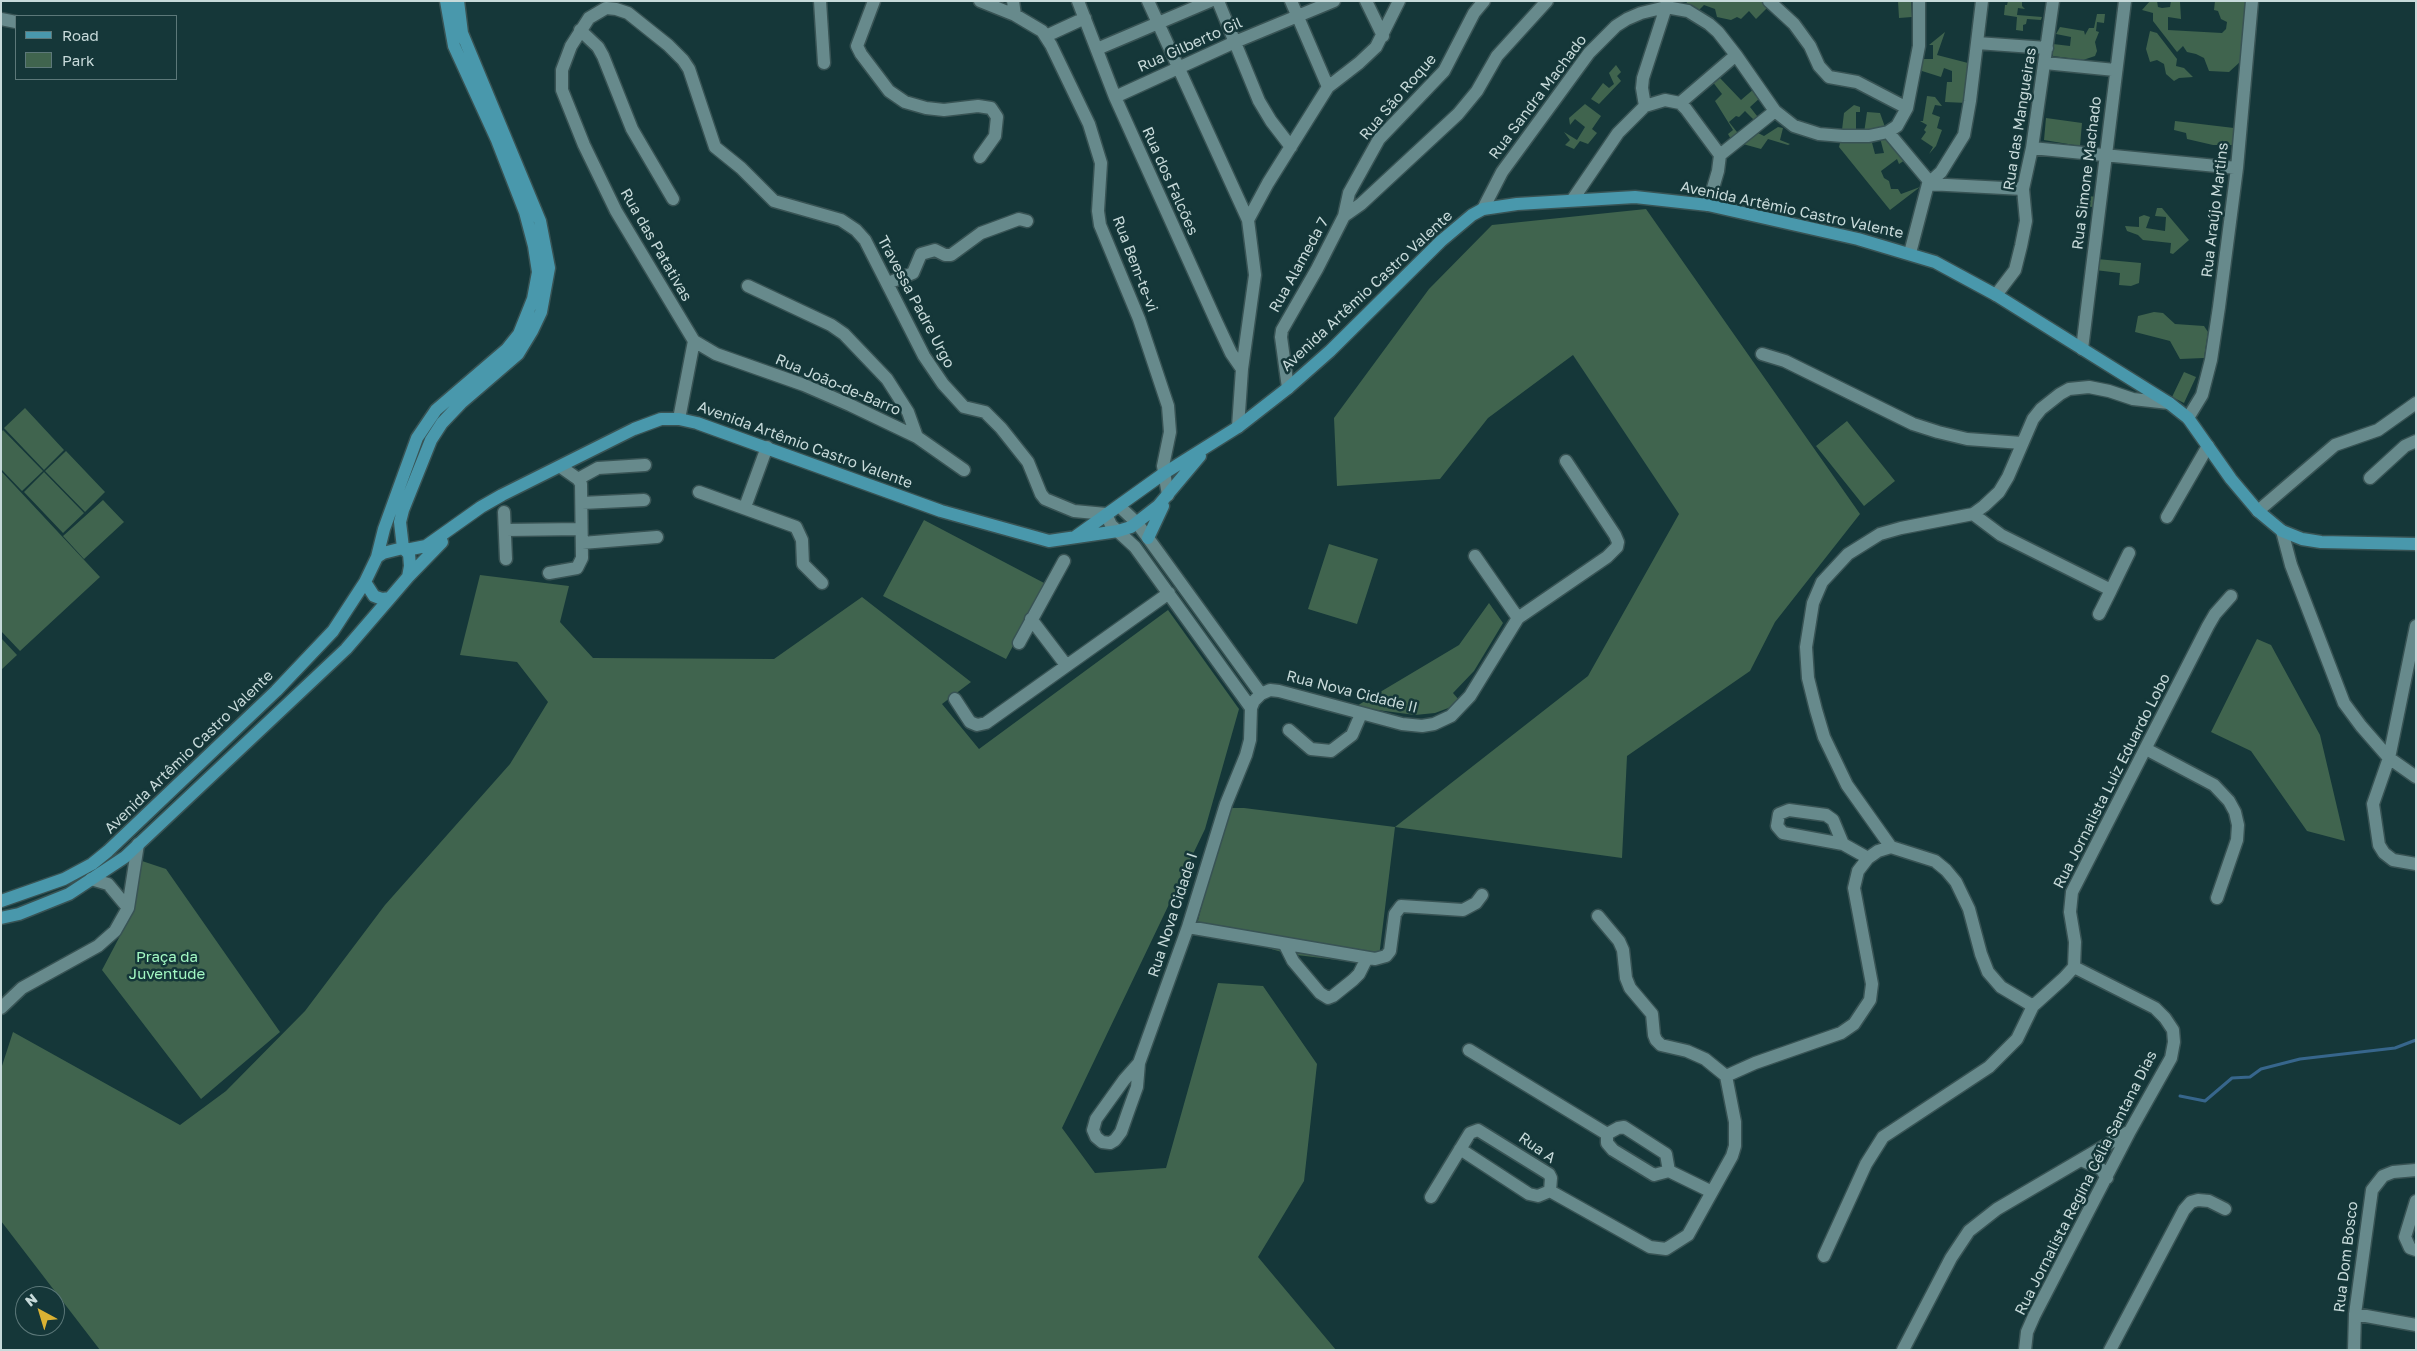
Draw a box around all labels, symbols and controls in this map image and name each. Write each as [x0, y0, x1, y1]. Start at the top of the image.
street label: Rua Gilberto Gil [1135, 14, 1245, 76]
legend [15, 15, 178, 80]
text: Road [62, 26, 99, 44]
street label: Rua Sandra Machado [1485, 31, 1591, 163]
street label: Rua das Mangueiras [2000, 46, 2040, 192]
street label: Rua São Roque [1356, 50, 1440, 144]
text: Park [62, 51, 94, 69]
street label: Rua Simone Machado [2069, 95, 2105, 251]
street label: Rua dos Falcões [1138, 124, 1202, 238]
street label: Rua Araújo Martins [2198, 141, 2232, 279]
street label: Avenida Artêmio Castro Valente [1679, 178, 1905, 242]
street label: Rua das Patativas [616, 185, 696, 305]
street label: Avenida Artêmio Castro Valente [1278, 207, 1456, 375]
street label: Rua Bem-te-vi [1108, 213, 1162, 315]
street label: Rua Alameda 7 [1266, 214, 1332, 316]
street label: Travessa Padre Urgo [874, 233, 958, 371]
street label: Rua João-de-Barro [773, 350, 903, 420]
street label: Avenida Artêmio Castro Valente [695, 398, 915, 492]
street label: Avenida Artêmio Castro Valente [101, 667, 277, 837]
street label: Rua Nova Cidade II [1285, 667, 1419, 717]
street label: Rua Jornalista Luiz Eduardo Lobo [2050, 670, 2174, 892]
street label: Rua Nova Cidade I [1144, 851, 1202, 979]
park label: Praça da Juventude [129, 948, 205, 983]
street label: Rua Jornalista Regina Célia Santana Dias [2011, 1048, 2161, 1318]
street label: Rua A [1515, 1129, 1559, 1167]
street label: Rua Dom Bosco [2330, 1200, 2362, 1314]
north arrow [15, 1286, 65, 1336]
text: N [21, 1290, 40, 1310]

